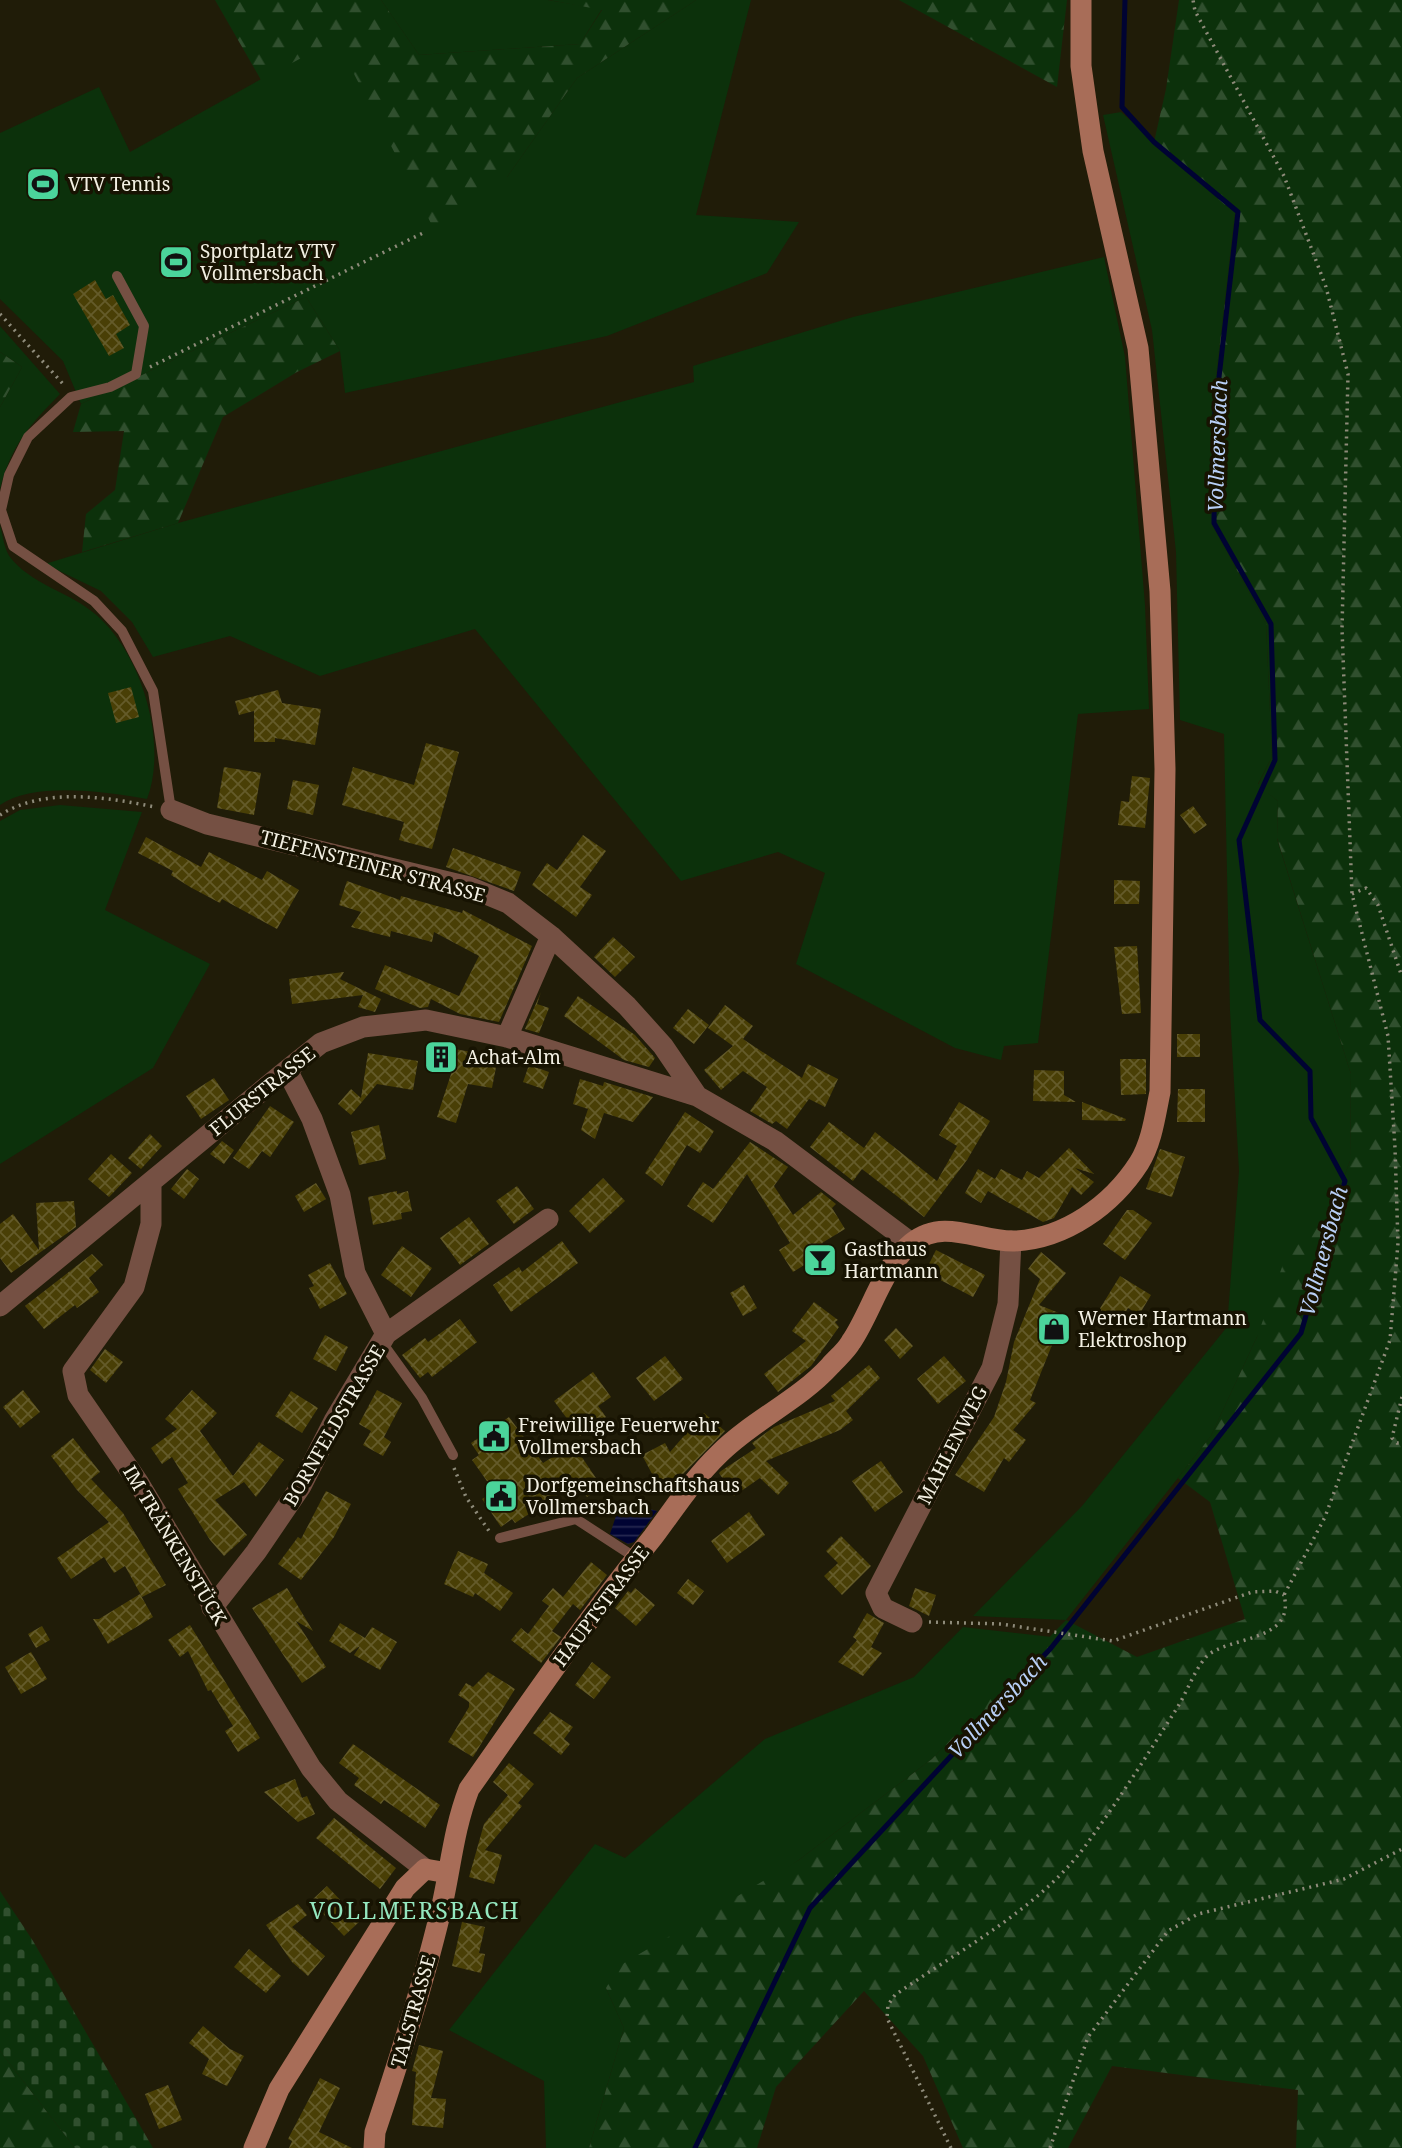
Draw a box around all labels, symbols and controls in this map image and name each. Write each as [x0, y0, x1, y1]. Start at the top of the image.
sports icon: VTV Tennis [24, 165, 62, 203]
place label: VTV Tennis [68, 171, 170, 197]
place label: Sportplatz VTV Vollmersbach [200, 238, 336, 286]
sports icon: Sportplatz VTV Vollmersbach [157, 243, 195, 281]
water label: Vollmersbach [1201, 379, 1233, 513]
street label: TIEFENSTEINER STRASSE [258, 823, 489, 909]
building icon: Achat-Alm [422, 1038, 460, 1076]
street label: FLURSTRASSE [204, 1040, 320, 1142]
place label: Achat-Alm [466, 1044, 561, 1070]
water label: Vollmersbach [1292, 1183, 1354, 1319]
place label: Gasthaus Hartmann [844, 1236, 939, 1284]
bar icon: Gasthaus Hartmann [801, 1241, 839, 1279]
place label: Werner Hartmann Elektroshop [1078, 1305, 1247, 1353]
shop icon: Werner Hartmann Elektroshop [1035, 1310, 1073, 1348]
street label: BORNFELDSTRASSE [277, 1339, 391, 1510]
street label: MAHLENWEG [911, 1381, 993, 1509]
place label: Freiwillige Feuerwehr Vollmersbach [518, 1412, 719, 1460]
public building icon: Freiwillige Feuerwehr Vollmersbach [475, 1417, 513, 1455]
street label: IM TRÄNKENSTÜCK [117, 1460, 233, 1630]
place label: Dorfgemeinschaftshaus Vollmersbach [526, 1472, 740, 1520]
public building icon: Dorfgemeinschaftshaus Vollmersbach [482, 1477, 520, 1515]
street label: HAUPTSTRASSE [547, 1540, 655, 1672]
water label: Vollmersbach [941, 1647, 1053, 1764]
district label: VOLLMERSBACH [310, 1894, 521, 1926]
street label: TALSTRASSE [385, 1952, 441, 2070]

